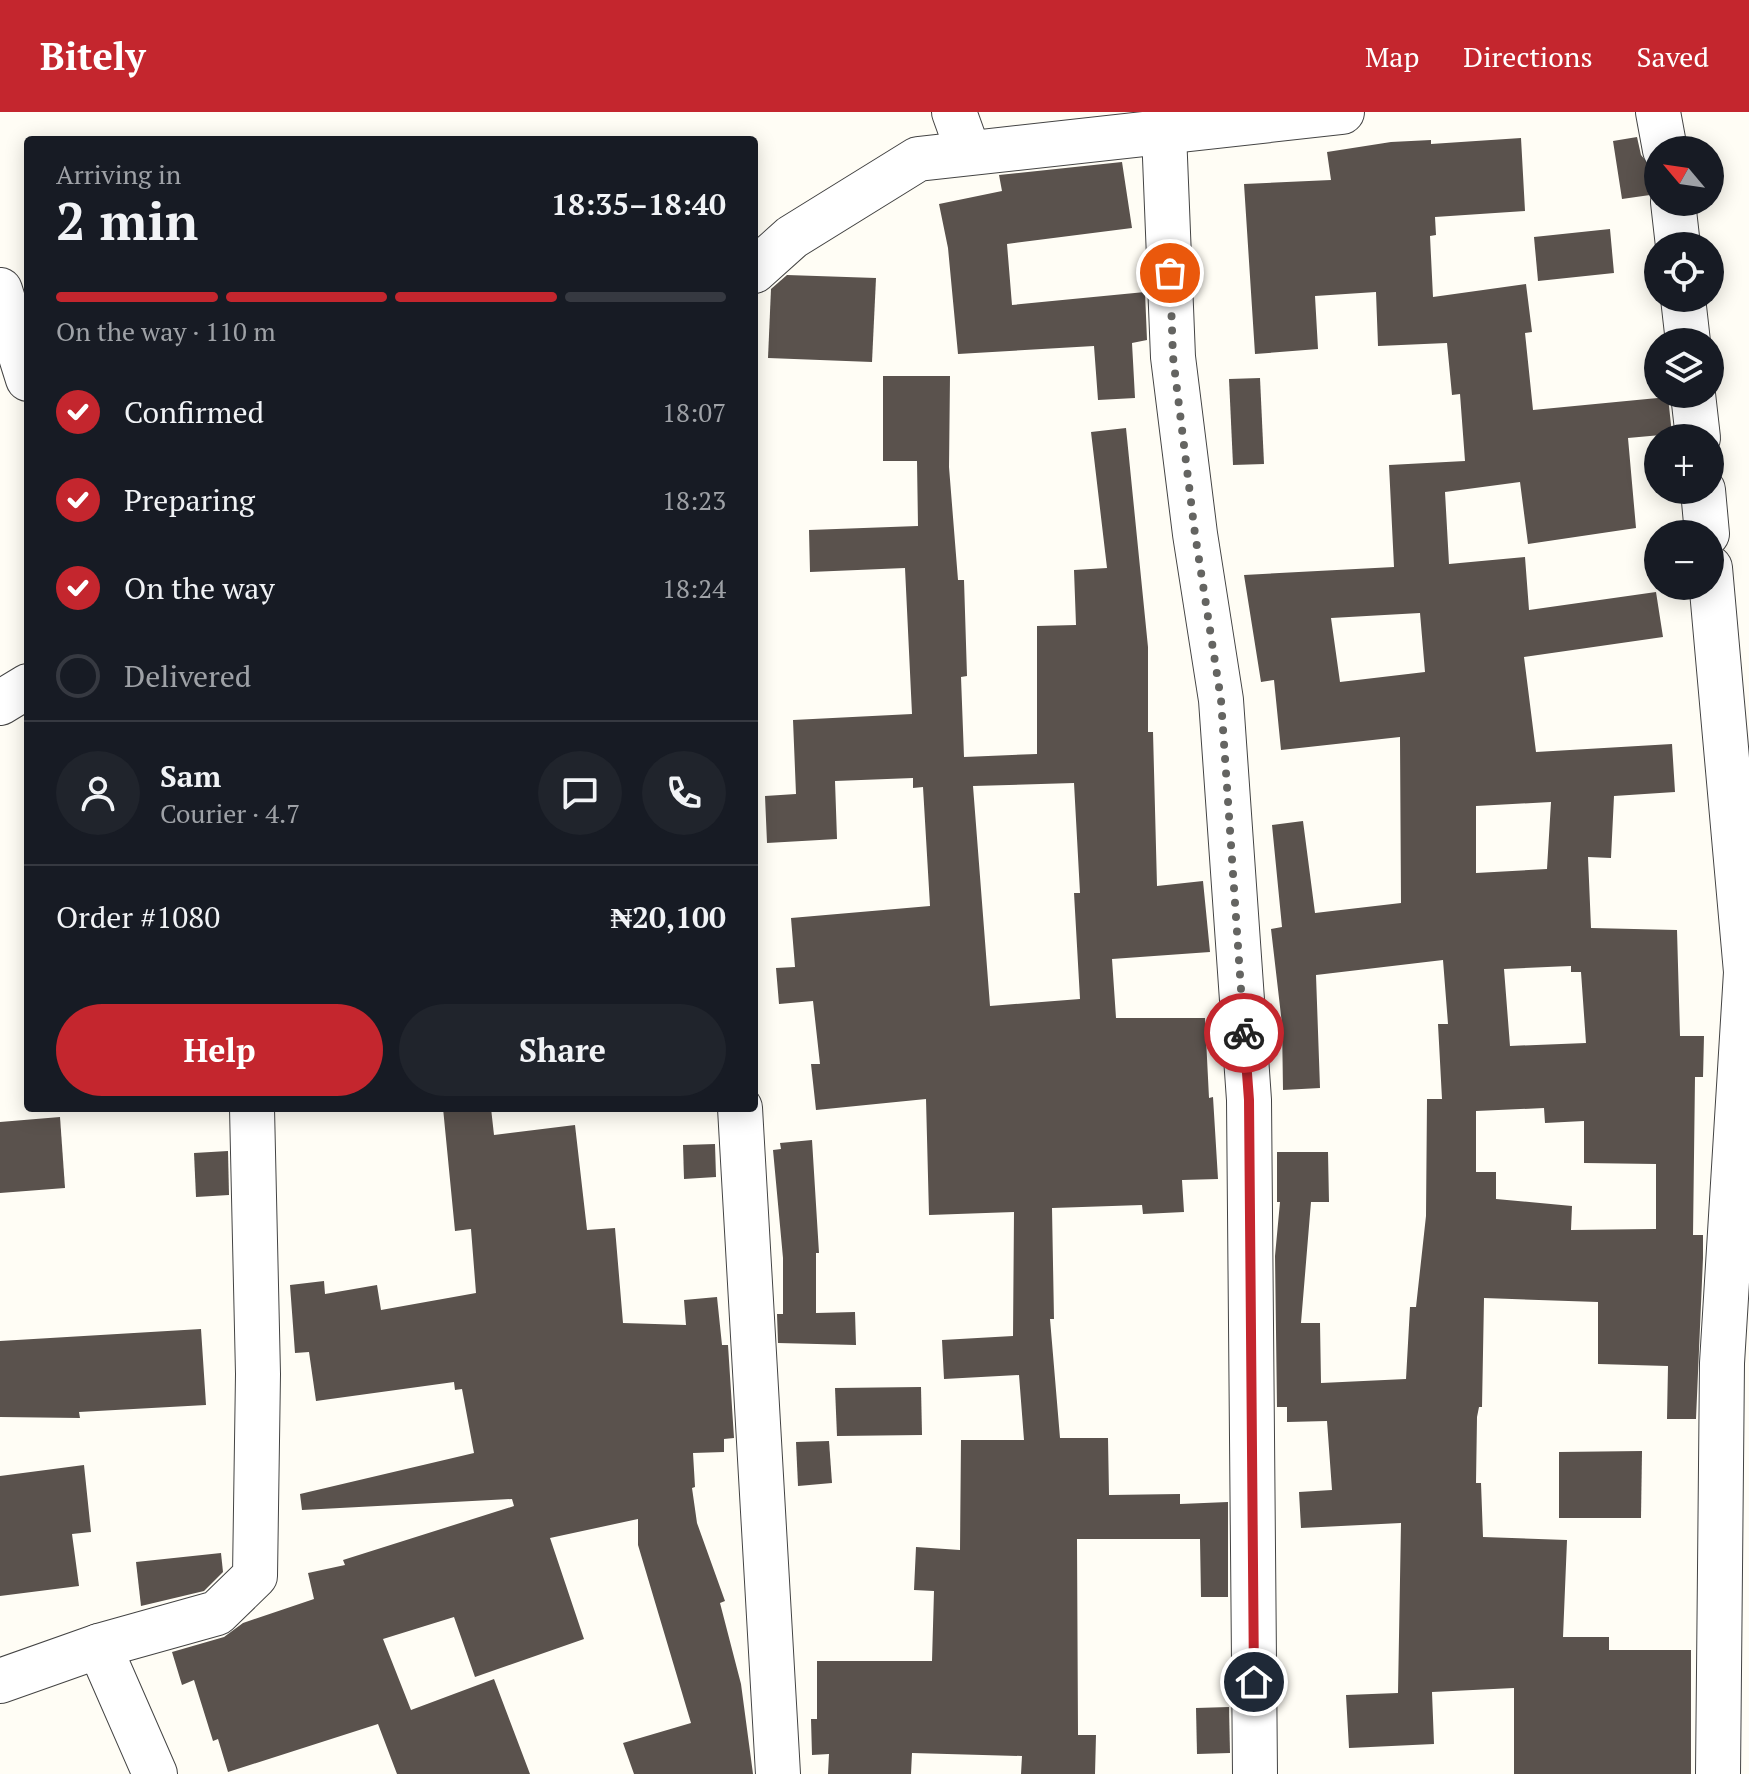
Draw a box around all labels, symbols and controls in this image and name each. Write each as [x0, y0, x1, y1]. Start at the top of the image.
text: Bitely [40, 31, 146, 81]
text: Map [1365, 38, 1419, 75]
text: Directions [1463, 38, 1593, 75]
text: Saved [1637, 38, 1709, 75]
north arrow [1644, 136, 1724, 216]
map controls [1644, 136, 1724, 600]
text: Arriving in [56, 157, 181, 191]
text: 18:35–18:40 [551, 184, 726, 224]
text: 2 min [56, 186, 198, 255]
button: locate [1644, 232, 1724, 312]
pin [1136, 239, 1204, 307]
icon: bag [1148, 251, 1192, 295]
text: On the way · 110 m [56, 314, 276, 348]
button: layers [1644, 328, 1724, 408]
icon: check [56, 390, 100, 434]
text: Confirmed [124, 392, 264, 432]
text: 18:07 [662, 395, 726, 429]
button: + [1644, 424, 1724, 504]
icon: check [56, 478, 100, 522]
text: Preparing [124, 480, 255, 520]
text: 18:23 [662, 483, 726, 517]
button: − [1644, 520, 1724, 600]
icon: check [56, 566, 100, 610]
text: On the way [124, 568, 275, 608]
text: 18:24 [662, 571, 726, 605]
text: Delivered [124, 656, 251, 696]
button: person [56, 751, 140, 835]
button: chat [538, 751, 622, 835]
button: phone [642, 751, 726, 835]
text: Sam [160, 756, 221, 796]
text: Courier · 4.7 [160, 796, 300, 830]
text: Order #1080 [56, 897, 220, 937]
text: ₦20,100 [610, 897, 726, 937]
courier [1204, 993, 1284, 1073]
button: Help [56, 1004, 383, 1096]
button: Share [399, 1004, 726, 1096]
icon: bike [1222, 1011, 1266, 1055]
pin [1220, 1648, 1288, 1716]
icon: home [1232, 1660, 1276, 1704]

